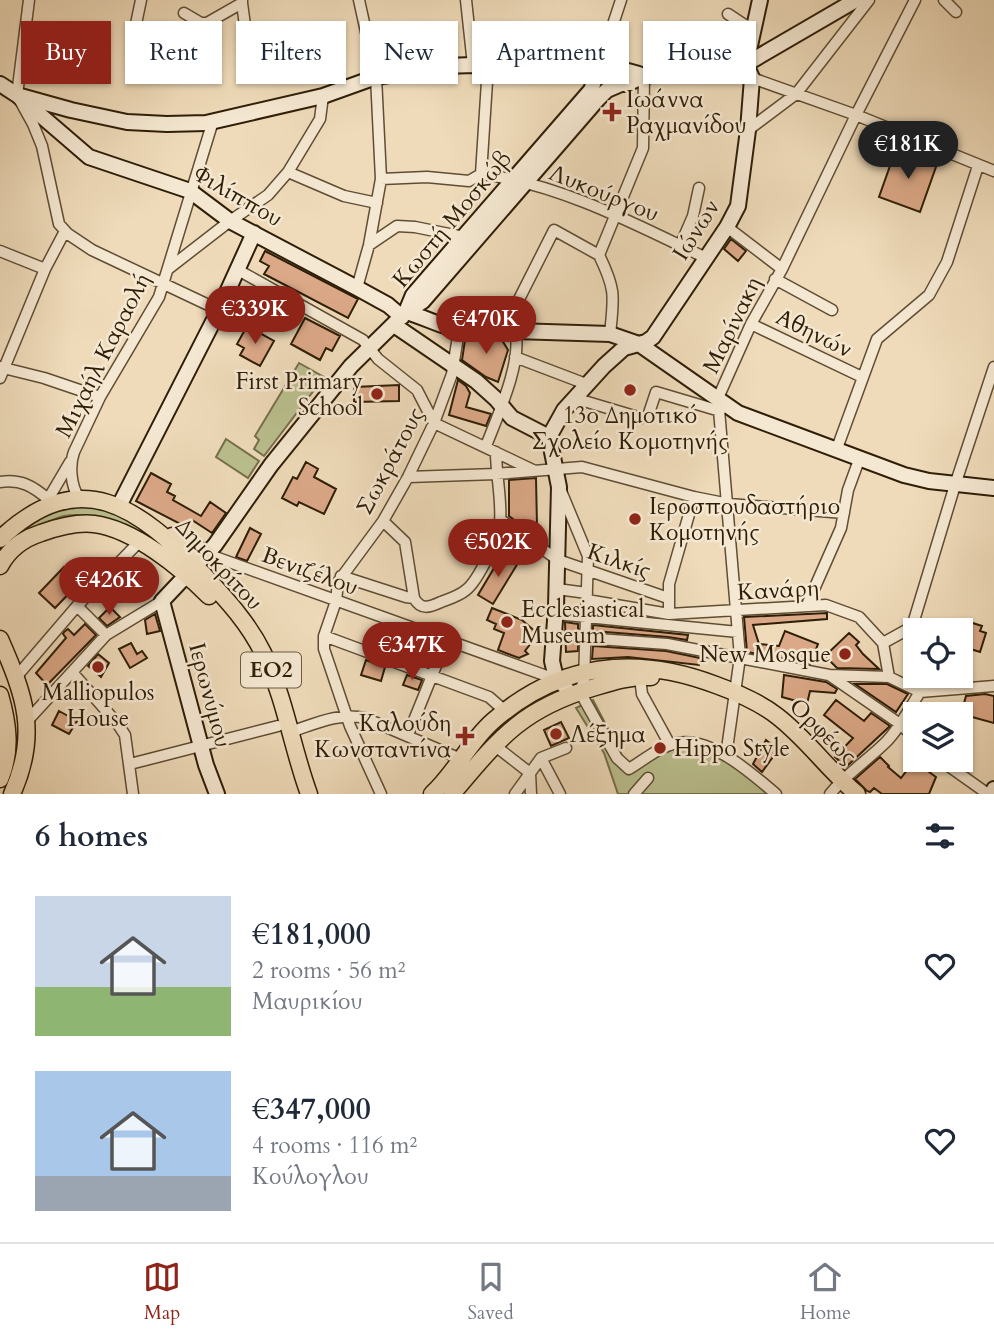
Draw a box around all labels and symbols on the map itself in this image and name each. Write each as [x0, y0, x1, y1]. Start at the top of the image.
place label: Ιωάννα Ραχμανίδου [626, 84, 746, 141]
marker: Ιωάννα Ραχμανίδου [604, 104, 620, 120]
pin: €181K [859, 122, 957, 181]
street label: Κωστή Μοσκώβ [385, 144, 519, 294]
street label: Λυκούργου [545, 157, 663, 229]
street label: Φιλίππου [188, 158, 288, 234]
street label: Ιώνων [665, 194, 727, 266]
street label: Μιχαήλ Καραολή [48, 267, 158, 443]
street label: Μαρίνακη [695, 272, 769, 378]
pin: €339K [206, 286, 304, 346]
pin: €470K [437, 296, 535, 356]
street label: Αθηνών [771, 301, 857, 365]
place label: First Primary School [236, 366, 363, 423]
marker: 13ο Δημοτικό Σχολείο Κομοτηνής [622, 382, 638, 398]
marker: First Primary School [369, 386, 385, 402]
place label: 13ο Δημοτικό Σχολείο Κομοτηνής [532, 400, 729, 457]
street label: Σωκράτους [349, 402, 431, 520]
place label: Ιεροσπουδαστήριο Κομοτηνής [649, 491, 840, 548]
street label: Δημοκρίτου [168, 511, 270, 617]
marker: Ιεροσπουδαστήριο Κομοτηνής [627, 511, 643, 527]
pin: €502K [449, 520, 547, 579]
street label: Κιλκίς [583, 536, 655, 586]
street label: Βενιζέλου [258, 539, 362, 603]
pin: €426K [60, 558, 158, 617]
street label: Κανάρη [736, 572, 820, 608]
place label: Ecclesiastical Museum [521, 594, 644, 651]
marker: Ecclesiastical Museum [499, 614, 515, 630]
pin: €347K [363, 622, 461, 682]
street label: Ιερωνύμου [181, 639, 239, 751]
place label: New Mosque [699, 639, 831, 670]
marker: New Mosque [837, 646, 853, 662]
road number: ΕΟ2 [241, 652, 301, 688]
marker: Malliopulos House [90, 659, 106, 675]
place label: Malliopulos House [41, 677, 155, 734]
street label: Ορφέως [782, 691, 864, 771]
place label: Καλούδη Κωνσταντίνα [314, 708, 451, 765]
place label: Λέξημα [570, 719, 645, 750]
marker: Λέξημα [548, 726, 564, 742]
marker: Καλούδη Κωνσταντίνα [457, 728, 473, 744]
place label: Hippo Style [674, 733, 790, 764]
marker: Hippo Style [652, 740, 668, 756]

